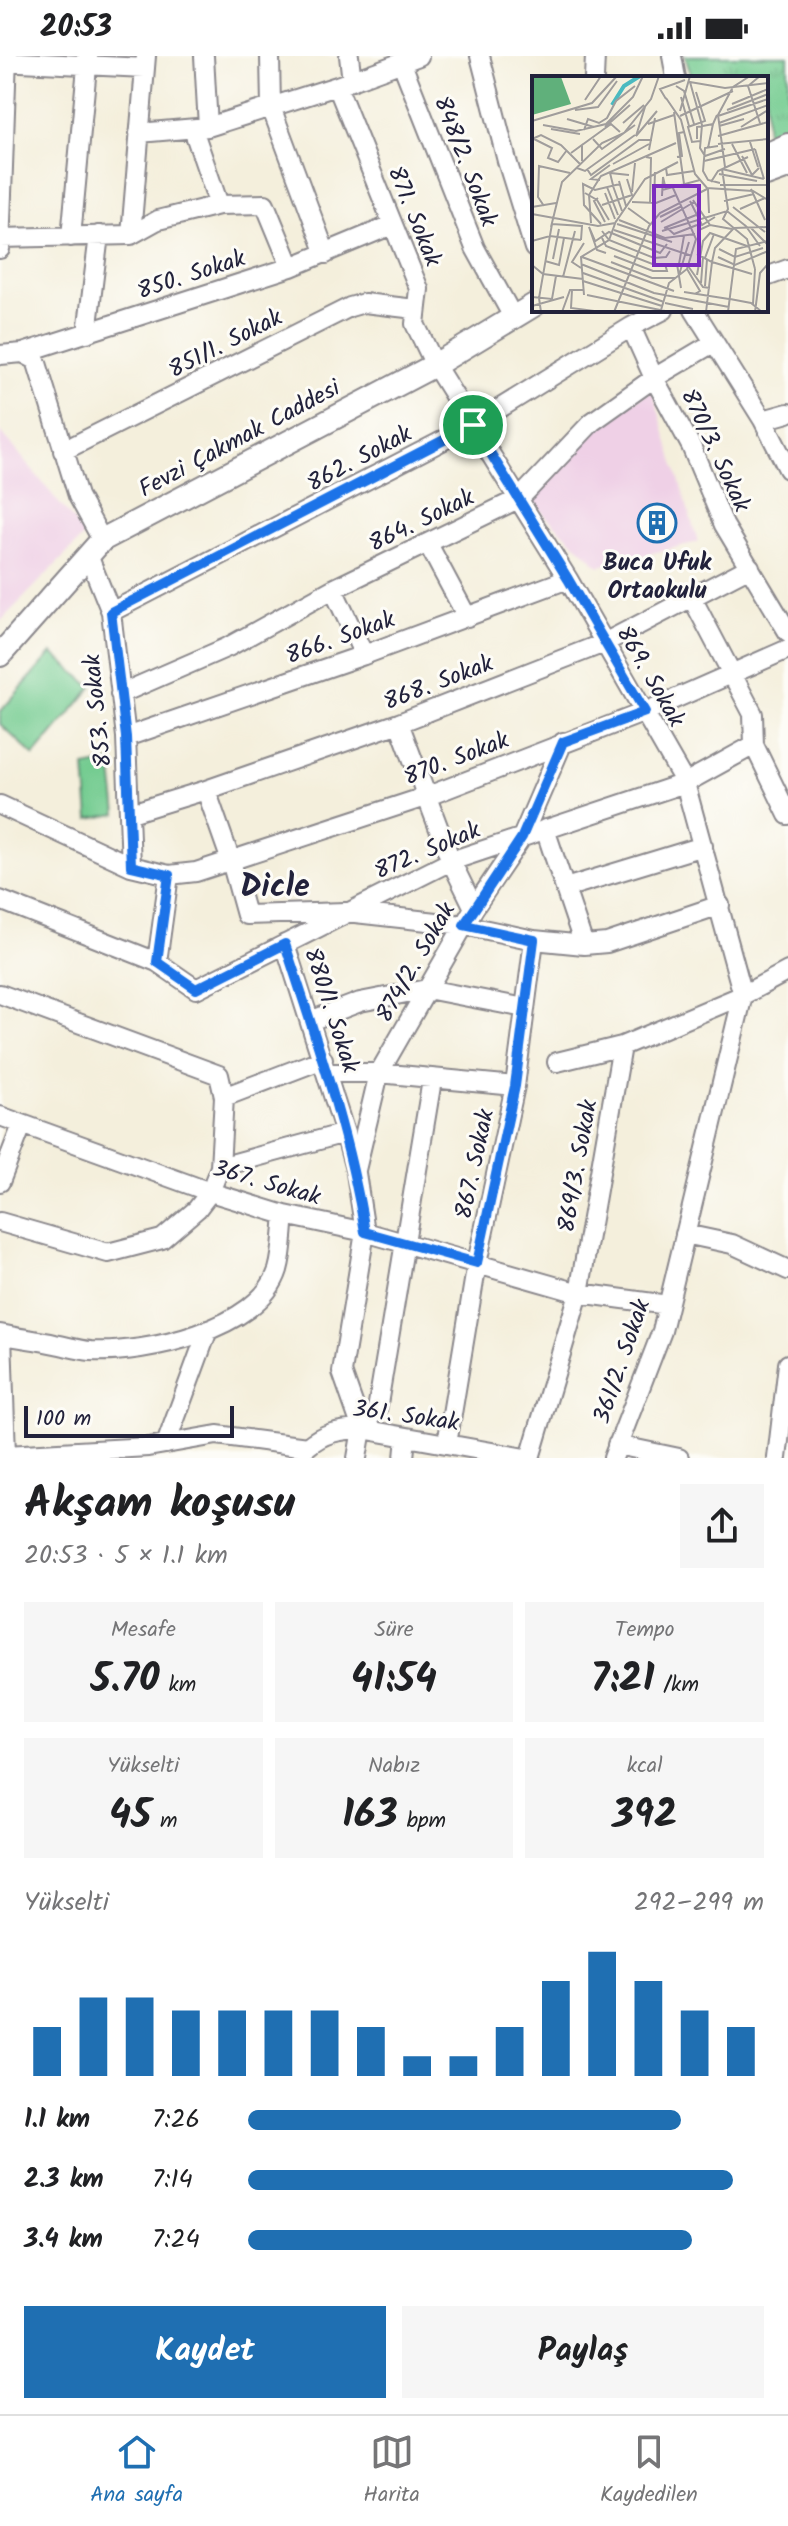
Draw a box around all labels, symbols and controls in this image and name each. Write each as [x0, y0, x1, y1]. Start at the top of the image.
text: 20:53 [40, 4, 112, 52]
inset map [532, 76, 768, 312]
street label: 848/2. Sokak [422, 90, 508, 233]
street label: 871. Sokak [376, 160, 452, 274]
street label: 850. Sokak [132, 239, 251, 311]
street label: 851/1. Sokak [162, 299, 290, 390]
street label: Fevzi Çakmak Caddesi [132, 369, 349, 509]
street label: 870/3. Sokak [669, 382, 761, 520]
pin [439, 391, 507, 459]
icon: arrive [451, 403, 495, 447]
street label: 862. Sokak [300, 415, 420, 503]
street label: 864. Sokak [362, 479, 482, 564]
building icon: Buca Ufuk Ortaokulu [636, 502, 678, 544]
place label: Buca Ufuk Ortaokulu [603, 544, 712, 611]
street label: 866. Sokak [280, 600, 401, 676]
street label: 869. Sokak [605, 618, 695, 736]
street label: 868. Sokak [378, 644, 500, 722]
street label: 853. Sokak [73, 652, 124, 769]
street label: 870. Sokak [398, 721, 516, 797]
street label: 872. Sokak [368, 811, 488, 891]
district label: Dicle [240, 862, 310, 913]
street label: 874/2. Sokak [366, 894, 467, 1030]
street label: 880/1. Sokak [292, 943, 369, 1079]
street label: 869/3. Sokak [548, 1096, 609, 1236]
street label: 867. Sokak [445, 1105, 506, 1223]
street label: 367. Sokak [208, 1149, 326, 1218]
street label: 361/2. Sokak [583, 1293, 662, 1429]
street label: 361. Sokak [350, 1390, 462, 1443]
scale bar [24, 1402, 234, 1438]
text: 100 m [36, 1402, 91, 1437]
text: Akşam koşusu [24, 1470, 295, 1540]
button: share [680, 1484, 764, 1568]
text: 20:53 · 5 × 1.1 km [24, 1535, 228, 1577]
text: Mesafe [111, 1613, 176, 1648]
text: Süre [374, 1613, 414, 1648]
text: Tempo [615, 1613, 675, 1648]
text: 5.70 [90, 1648, 160, 1712]
text: 41:54 [351, 1648, 437, 1712]
text: 7:21 [590, 1648, 655, 1712]
text: km [160, 1668, 196, 1703]
text: /km [655, 1668, 699, 1703]
text: Yükselti [107, 1749, 179, 1784]
text: Nabız [368, 1749, 420, 1784]
text: kcal [627, 1749, 663, 1784]
text: 45 [109, 1784, 151, 1848]
text: 163 [342, 1784, 398, 1848]
text: 392 [612, 1784, 677, 1848]
text: m [151, 1804, 178, 1839]
text: bpm [398, 1804, 446, 1839]
text: Yükselti [24, 1882, 109, 1924]
text: 292–299 m [634, 1882, 764, 1924]
text: 1.1 km [24, 2099, 90, 2141]
text: 7:26 [152, 2099, 200, 2141]
text: 2.3 km [24, 2159, 104, 2201]
text: 7:14 [152, 2159, 193, 2201]
text: 3.4 km [24, 2219, 103, 2261]
text: 7:24 [152, 2219, 200, 2261]
button: Kaydet [24, 2306, 386, 2398]
button: Paylaş [402, 2306, 764, 2398]
tab: Ana sayfa [90, 2430, 183, 2513]
tab: Harita [363, 2430, 420, 2513]
tab: Kaydedilen [600, 2430, 698, 2513]

